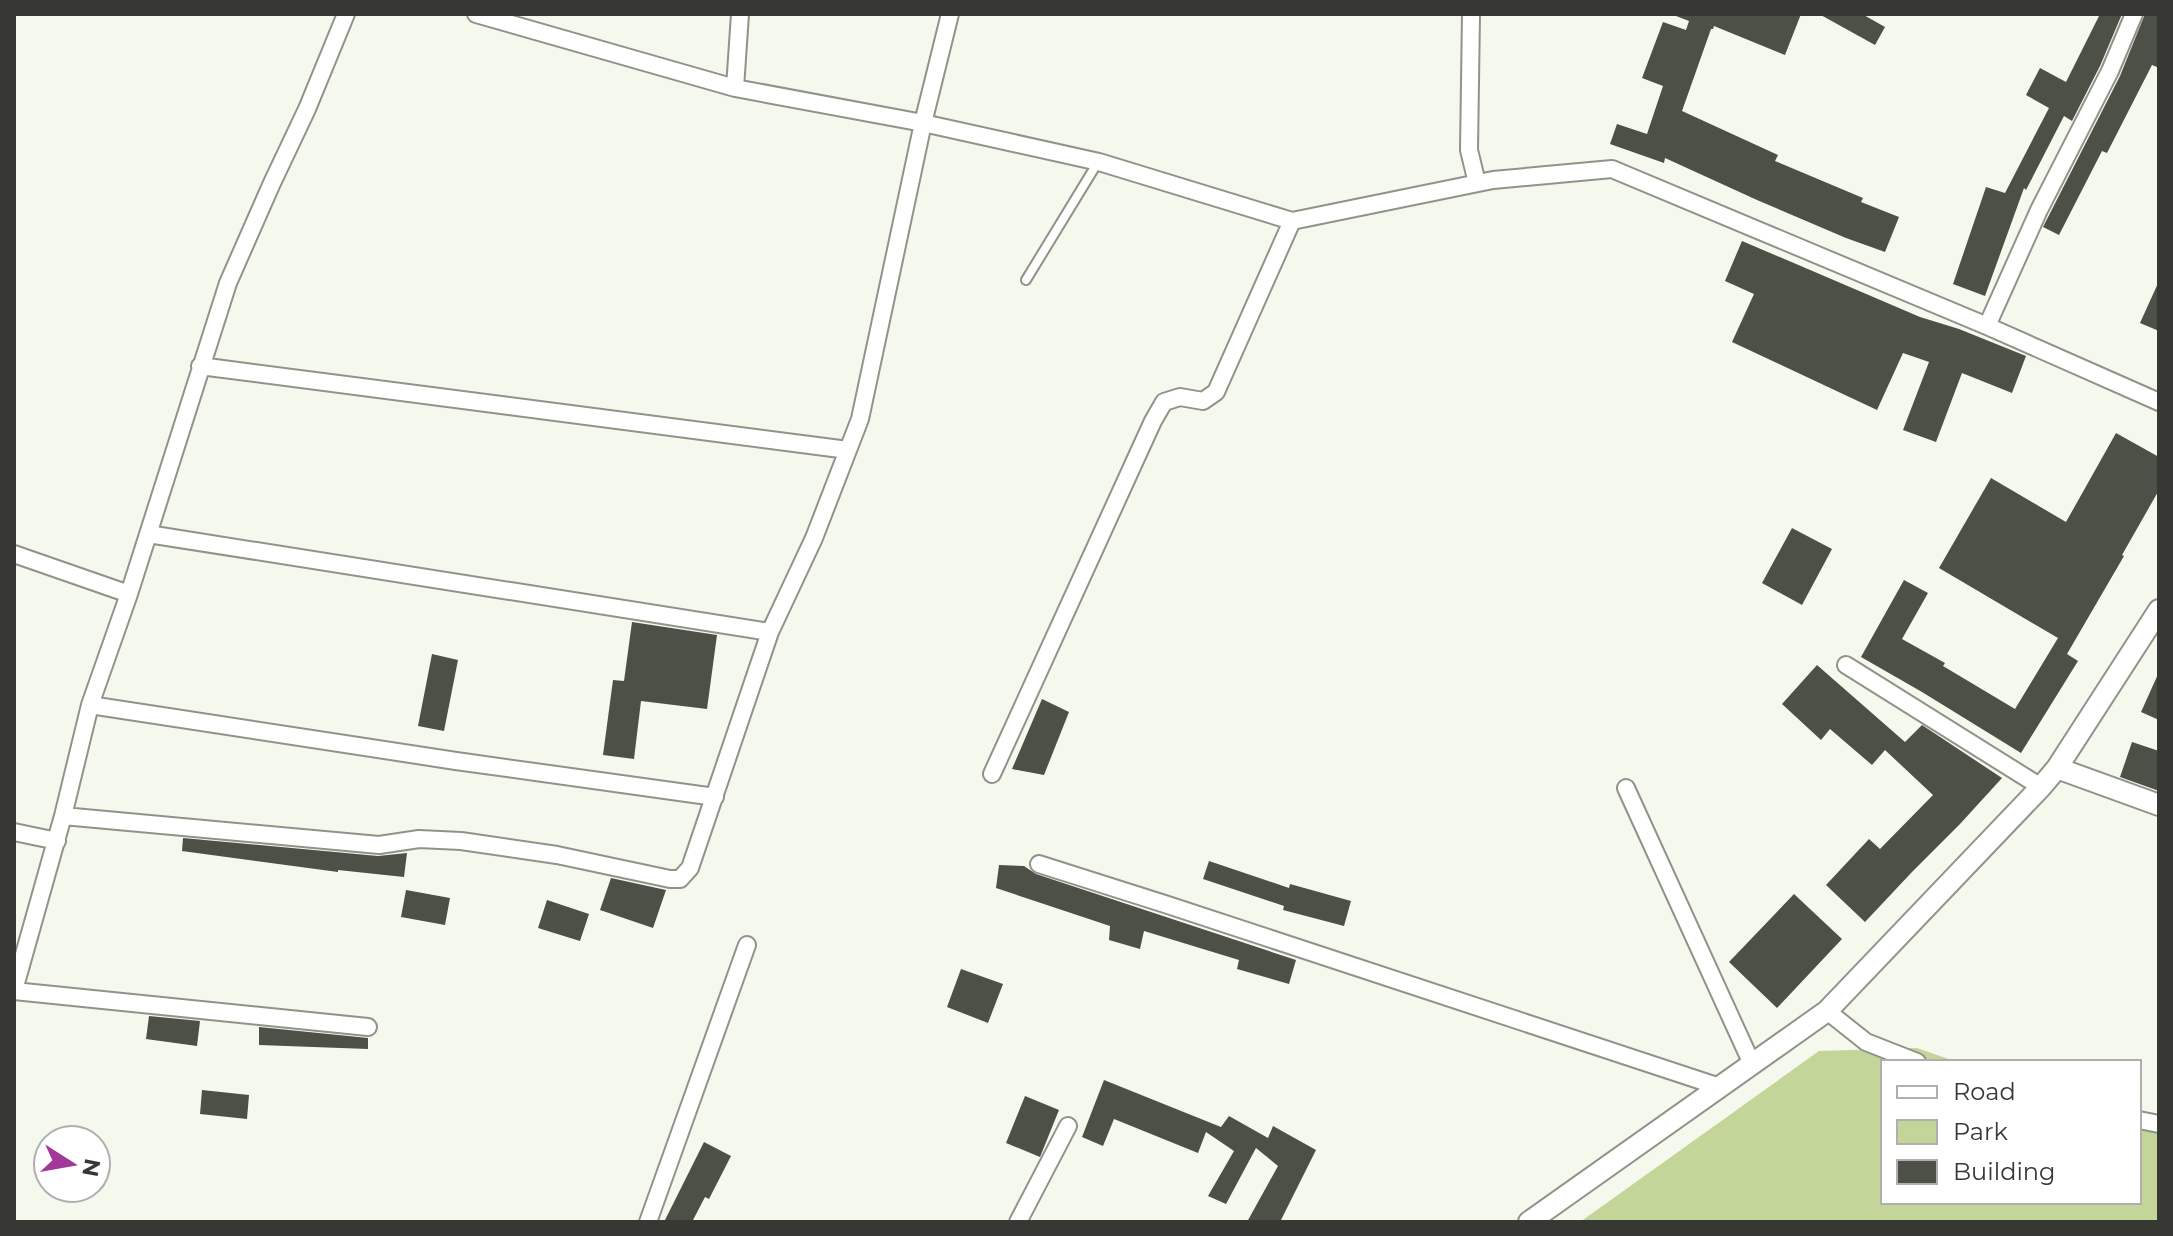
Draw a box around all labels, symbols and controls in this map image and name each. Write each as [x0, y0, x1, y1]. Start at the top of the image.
legend [1881, 1060, 2141, 1204]
text: Road [1953, 1077, 2016, 1106]
text: Park [1953, 1117, 2008, 1146]
north arrow [32, 1124, 112, 1204]
text: N [76, 1156, 106, 1179]
text: Building [1953, 1157, 2056, 1186]

